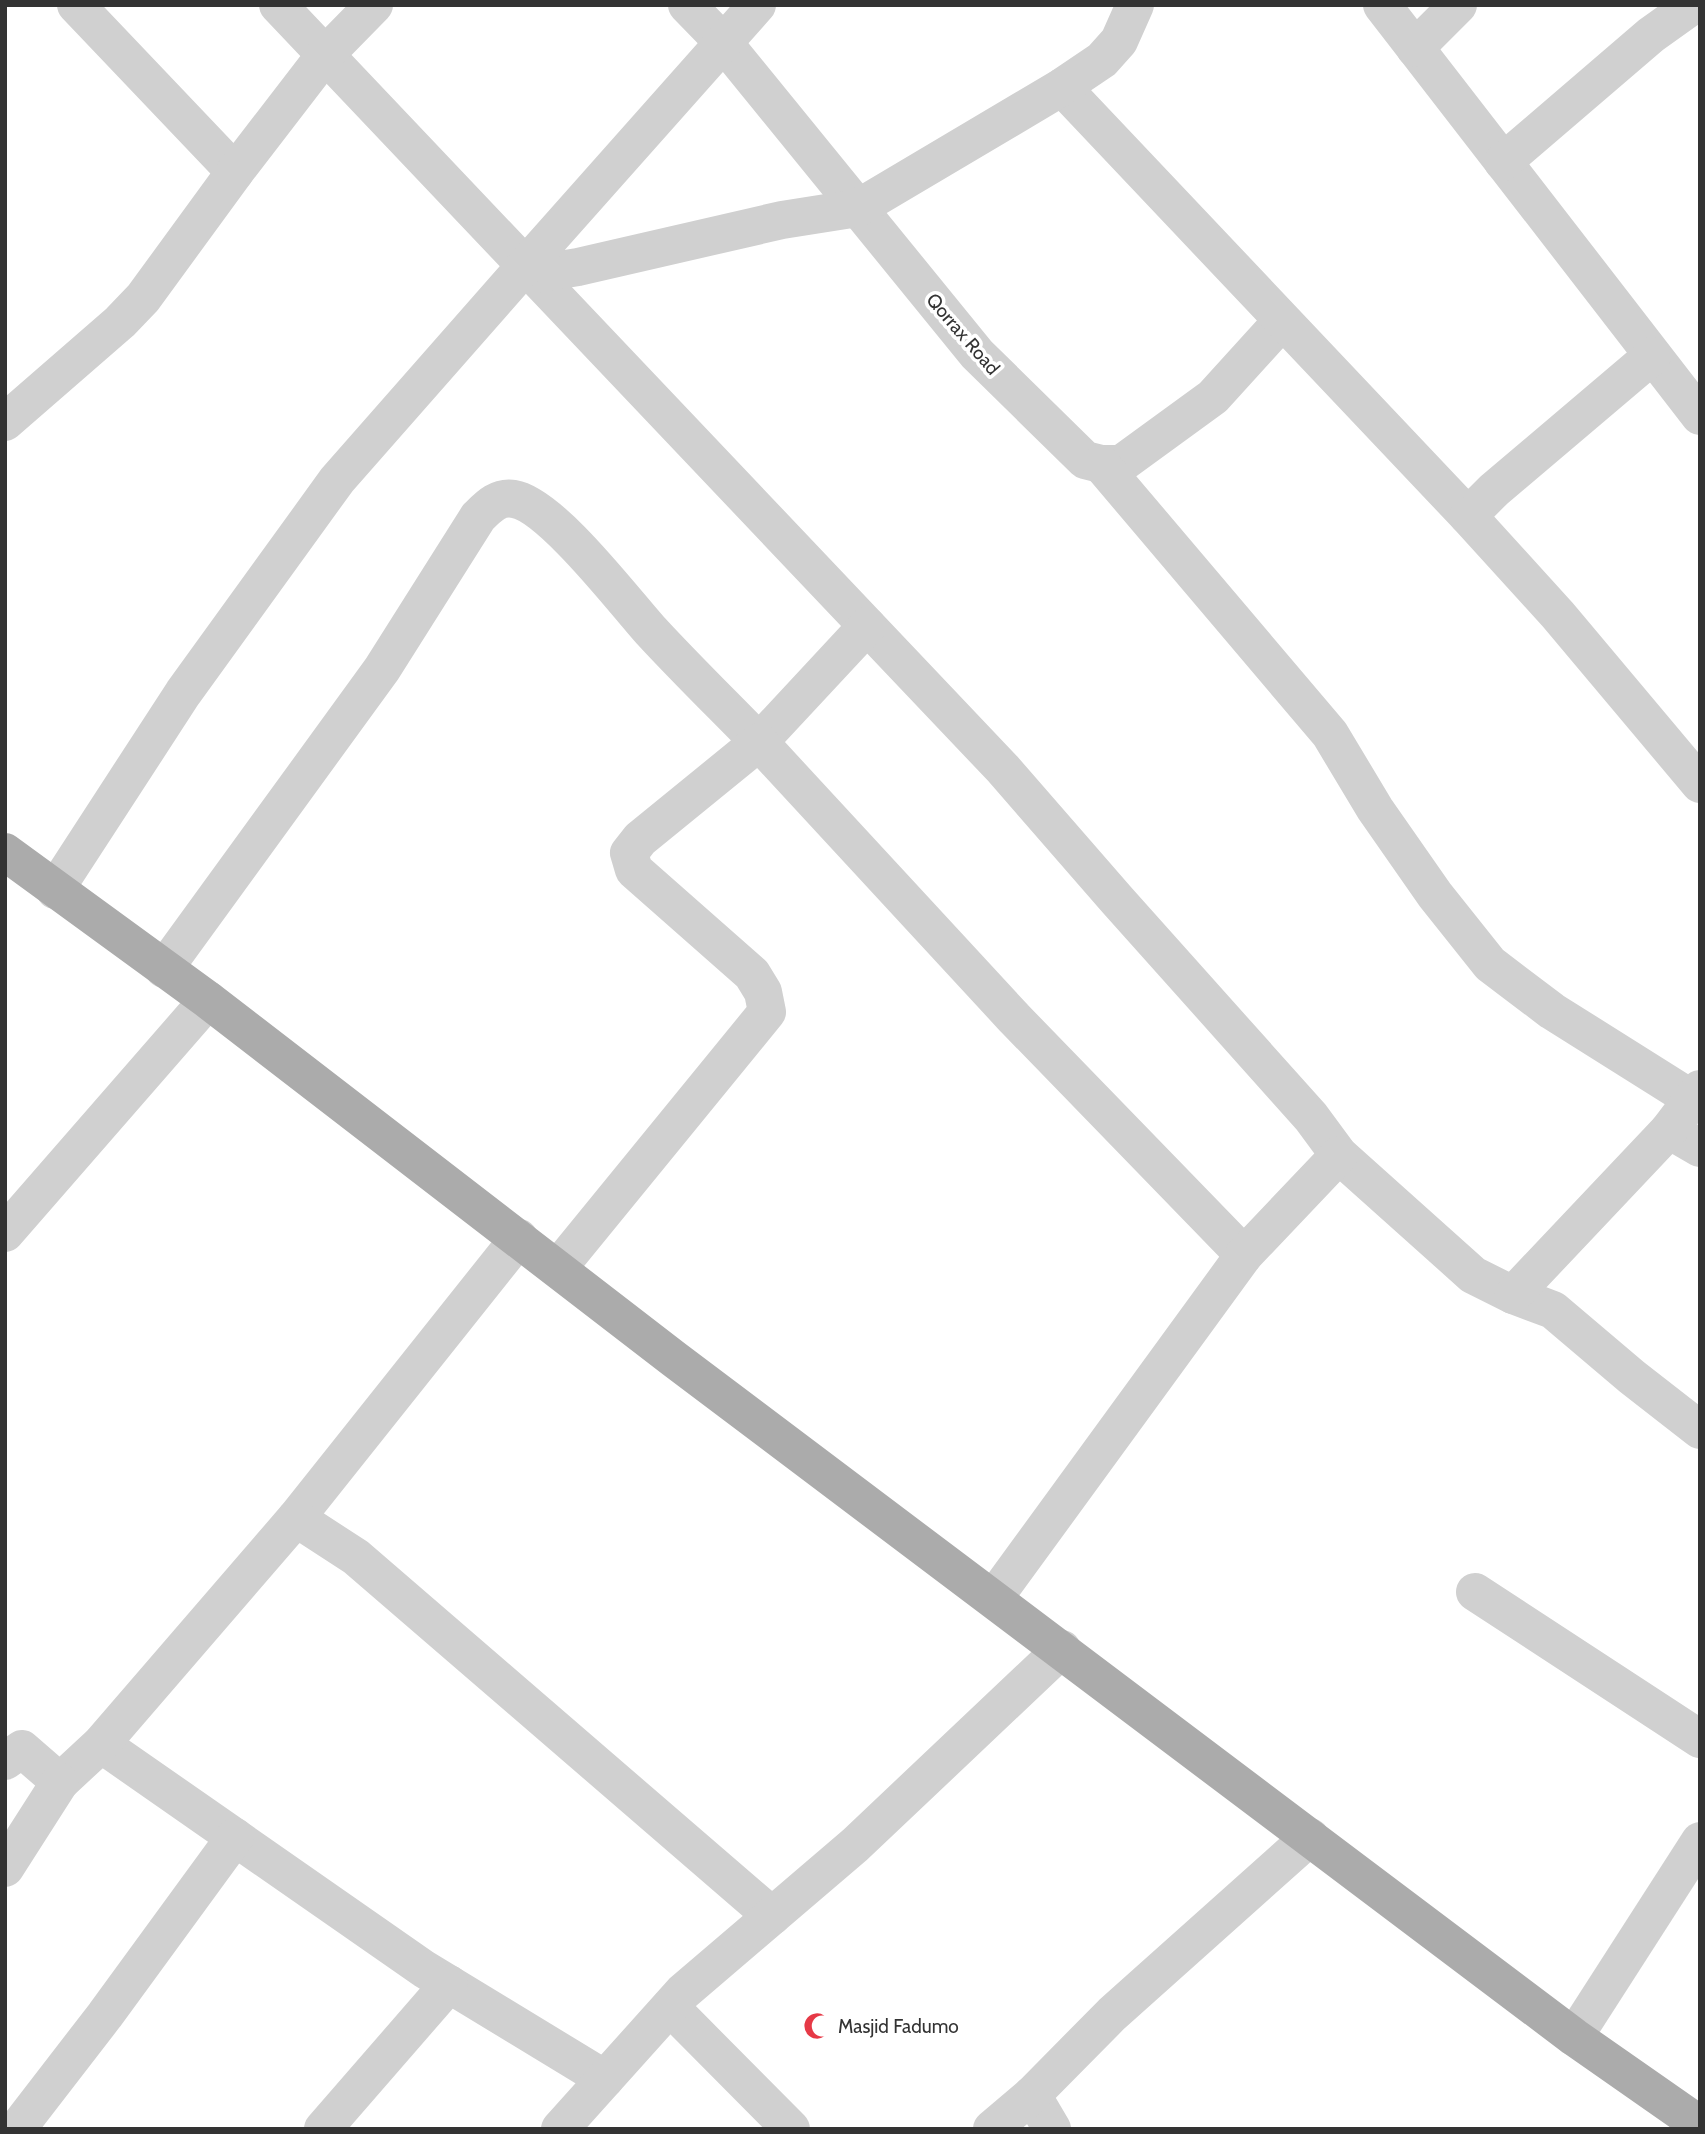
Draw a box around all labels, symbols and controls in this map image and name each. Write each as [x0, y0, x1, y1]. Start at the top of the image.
street label: Qorrax Road [921, 289, 1005, 379]
mosque icon: Masjid Fadumo [802, 2011, 832, 2041]
place label: Masjid Fadumo [838, 2015, 959, 2038]

